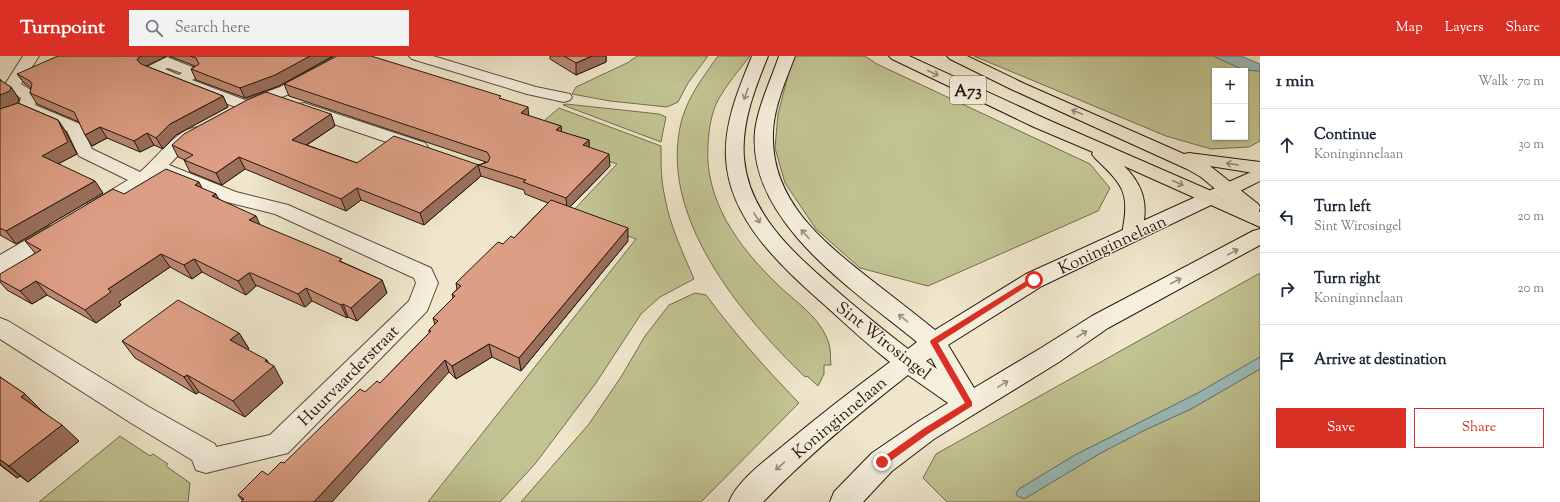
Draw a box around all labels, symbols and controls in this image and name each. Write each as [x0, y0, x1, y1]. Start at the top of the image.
search box [129, 10, 409, 46]
text: Turnpoint [20, 15, 105, 42]
icon: search [143, 17, 165, 39]
text: Search here [175, 18, 250, 39]
text: Map [1396, 18, 1423, 38]
text: Layers [1445, 18, 1483, 38]
text: Share [1505, 18, 1540, 38]
map controls [1212, 68, 1248, 140]
button: + [1212, 68, 1248, 104]
one-way arrow [926, 70, 938, 77]
text: 1 min [1276, 70, 1314, 94]
text: Walk · 70 m [1478, 73, 1544, 91]
road number: A73 [950, 76, 986, 104]
one-way arrow [742, 87, 749, 100]
button: − [1212, 104, 1248, 140]
one-way arrow [1072, 108, 1084, 116]
text: Continue [1314, 125, 1376, 146]
icon: ahead [1276, 134, 1298, 156]
text: 30 m [1518, 136, 1544, 154]
text: Koninginnelaan [1314, 146, 1403, 164]
one-way arrow [1226, 160, 1239, 168]
one-way arrow [1171, 180, 1183, 187]
text: Turn left [1314, 197, 1371, 218]
icon: left [1276, 206, 1298, 228]
text: 20 m [1518, 208, 1544, 226]
street label: Koninginnelaan [1055, 210, 1171, 281]
one-way arrow [753, 212, 761, 224]
text: Sint Wirosingel [1314, 218, 1402, 236]
one-way arrow [800, 228, 809, 239]
one-way arrow [1227, 247, 1239, 255]
text: Turn right [1314, 269, 1380, 290]
route start [1025, 271, 1043, 289]
one-way arrow [1170, 277, 1182, 285]
icon: right [1276, 278, 1298, 300]
text: 20 m [1518, 280, 1544, 298]
text: Koninginnelaan [1314, 290, 1403, 308]
street label: Sint Wirosingel [830, 297, 936, 387]
one-way arrow [898, 314, 909, 323]
street label: Huurvaarderstraat [294, 320, 405, 432]
one-way arrow [1077, 330, 1088, 338]
icon: arrive [1276, 350, 1298, 372]
text: Arrive at destination [1314, 350, 1447, 371]
street label: Koninginnelaan [788, 372, 893, 465]
one-way arrow [997, 380, 1008, 388]
button: Save [1276, 408, 1406, 448]
button: Share [1414, 408, 1544, 448]
route end [873, 453, 891, 471]
one-way arrow [775, 462, 785, 471]

